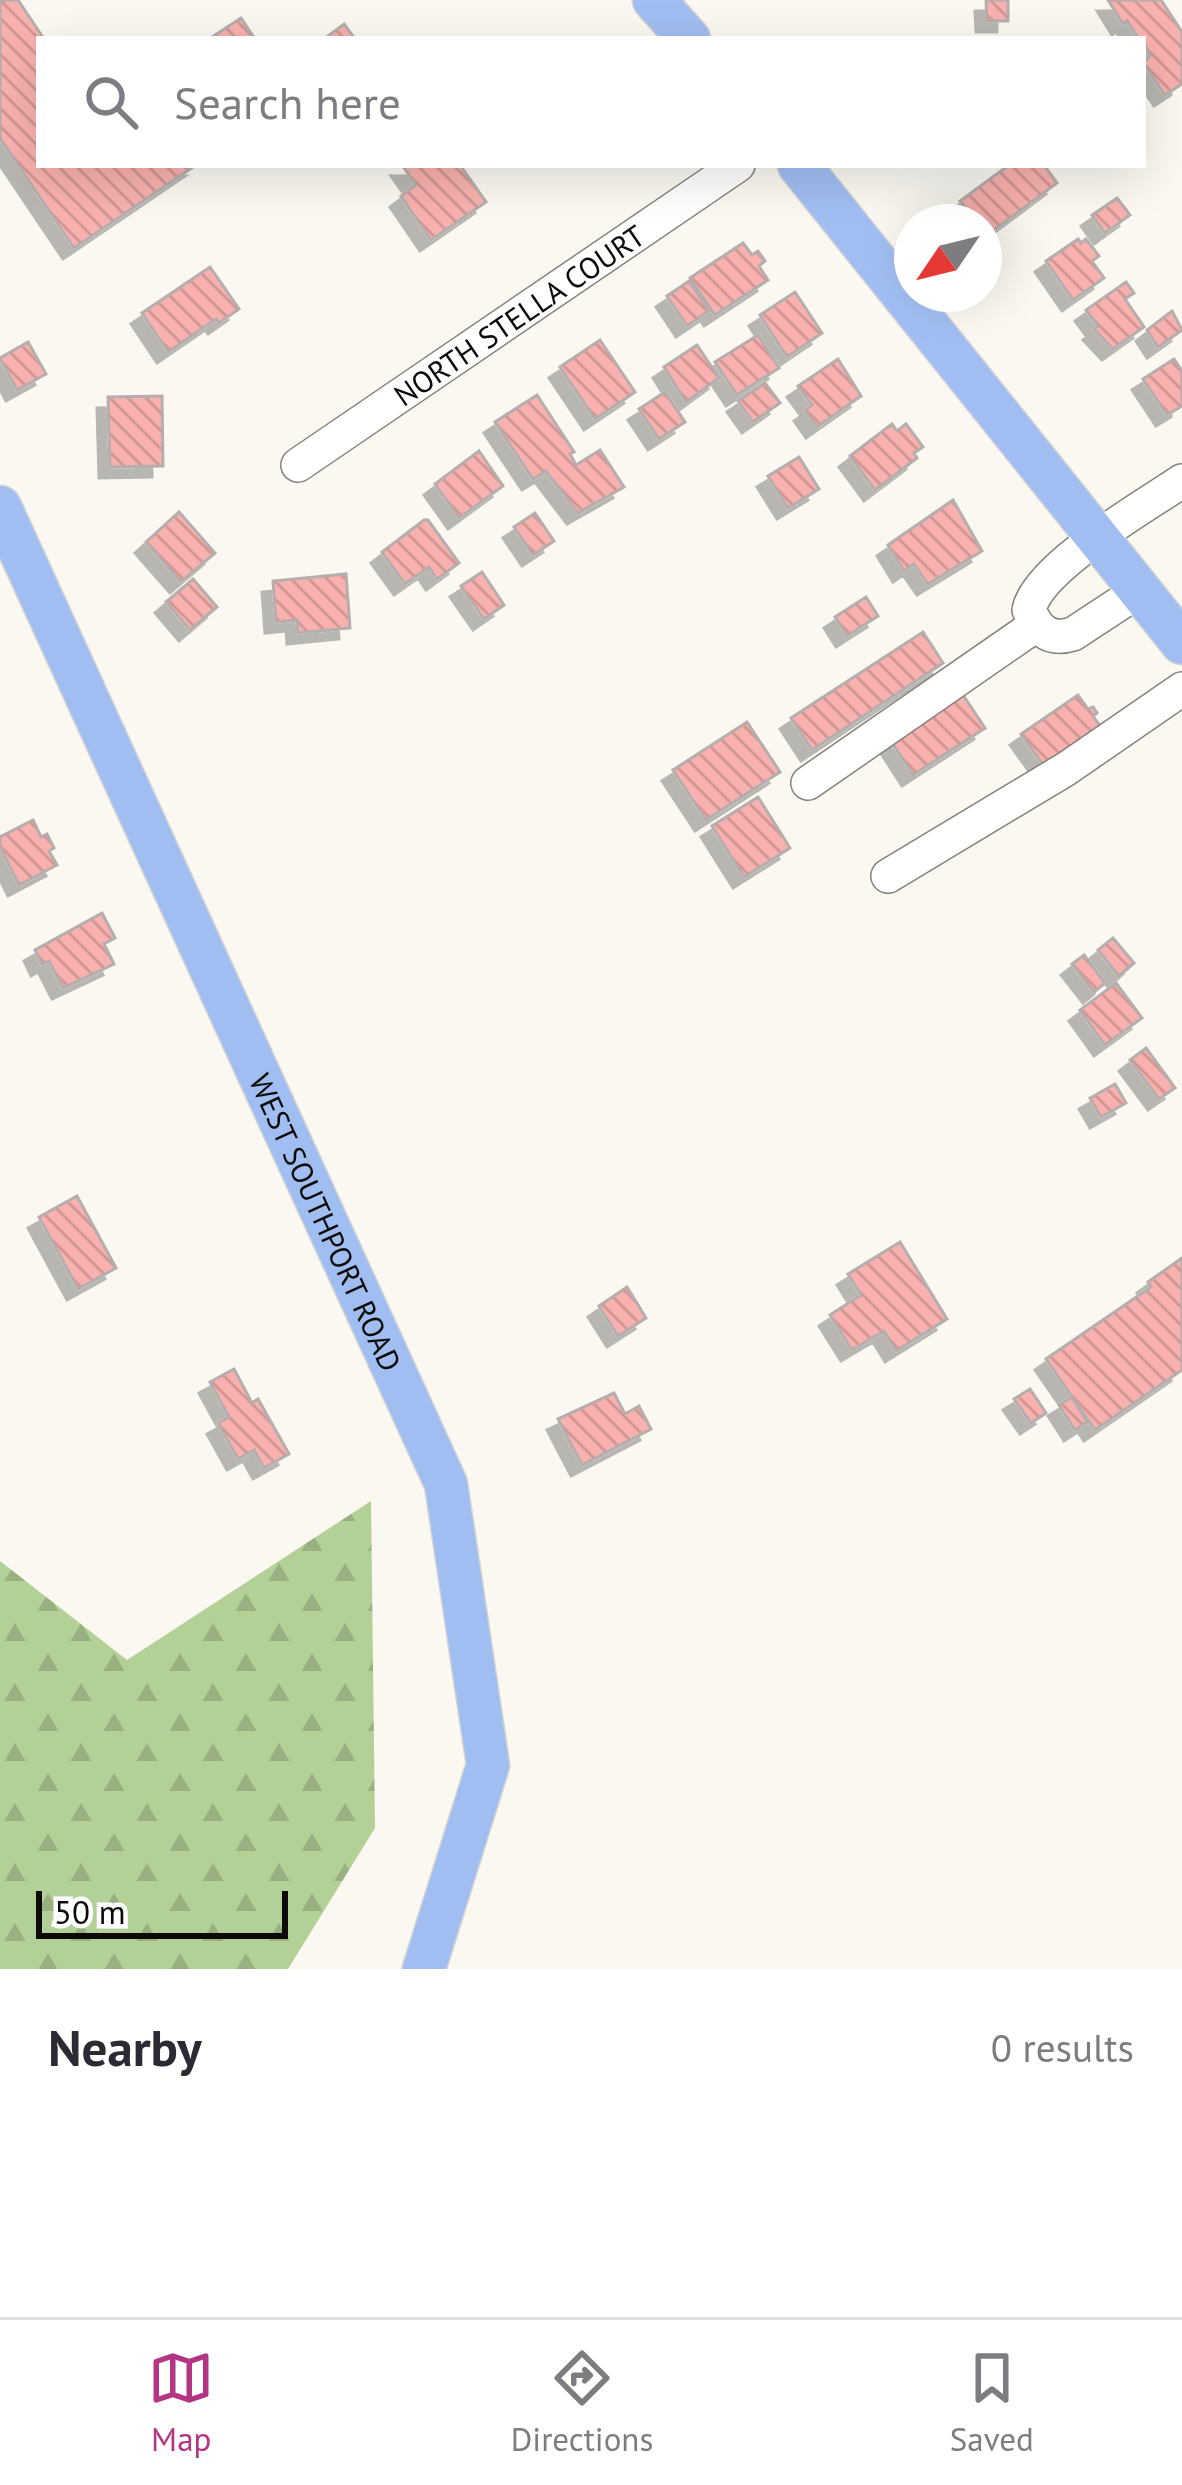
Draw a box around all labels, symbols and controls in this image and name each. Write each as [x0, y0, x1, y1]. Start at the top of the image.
search box [36, 36, 1146, 168]
icon: search [78, 69, 144, 135]
text: Search here [174, 73, 401, 131]
north arrow [894, 204, 1002, 312]
street label: NORTH STELLA COURT [386, 215, 652, 414]
street label: WEST SOUTHPORT ROAD [242, 1067, 411, 1377]
scale bar [36, 1885, 288, 1938]
text: 50 m [54, 1890, 126, 1933]
text: Nearby [48, 2014, 202, 2080]
text: 0 results [991, 2022, 1134, 2073]
tab: Map [148, 2345, 214, 2460]
tab: Directions [511, 2345, 653, 2460]
tab: Saved [950, 2345, 1034, 2460]

